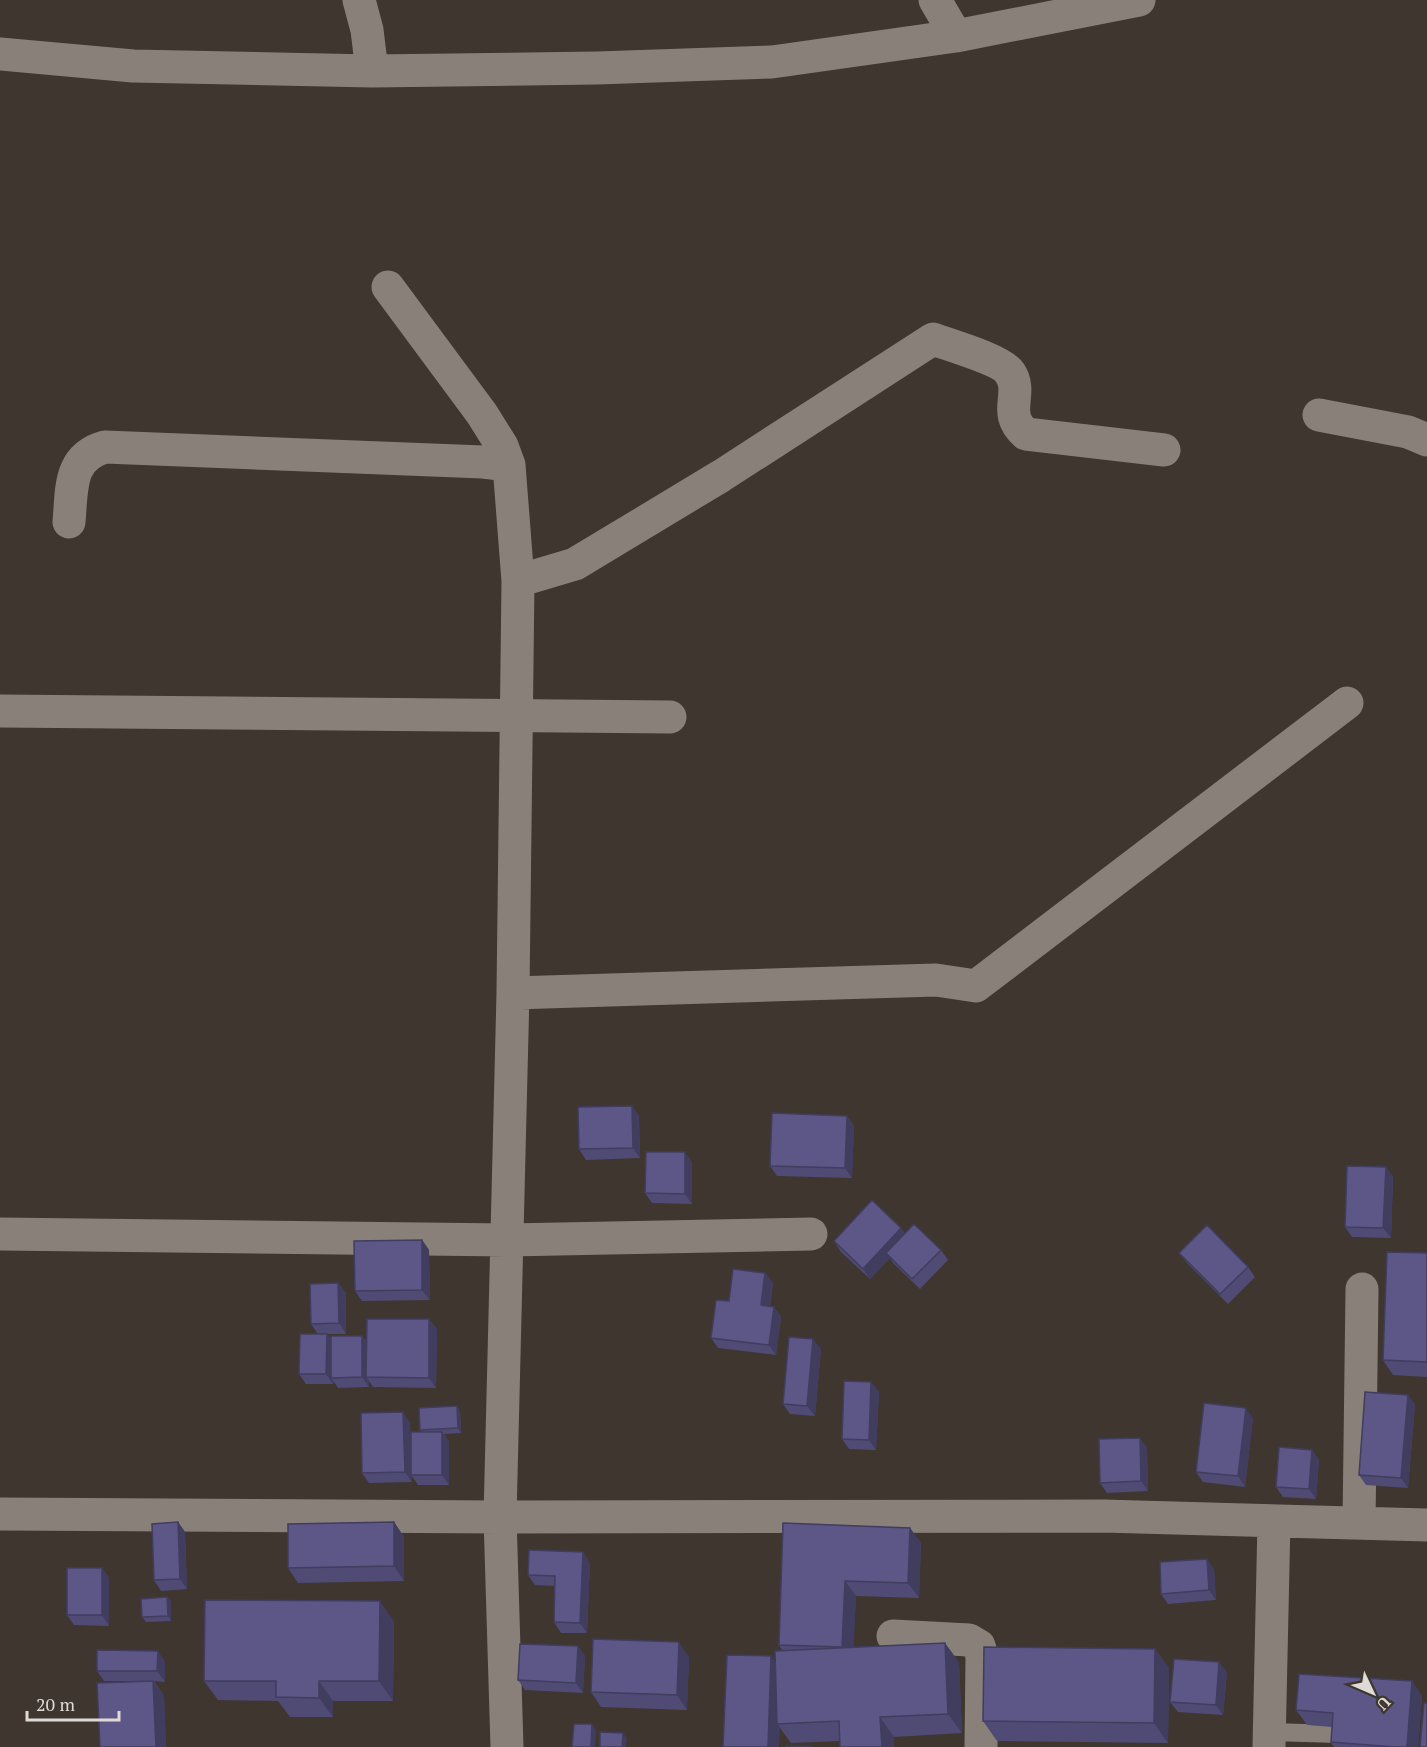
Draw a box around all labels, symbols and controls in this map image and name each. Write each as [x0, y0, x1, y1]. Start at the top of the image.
north arrow [1343, 1663, 1403, 1723]
scale bar [27, 1684, 118, 1722]
text: 20 m [36, 1692, 76, 1716]
text: U [1372, 1692, 1396, 1716]

